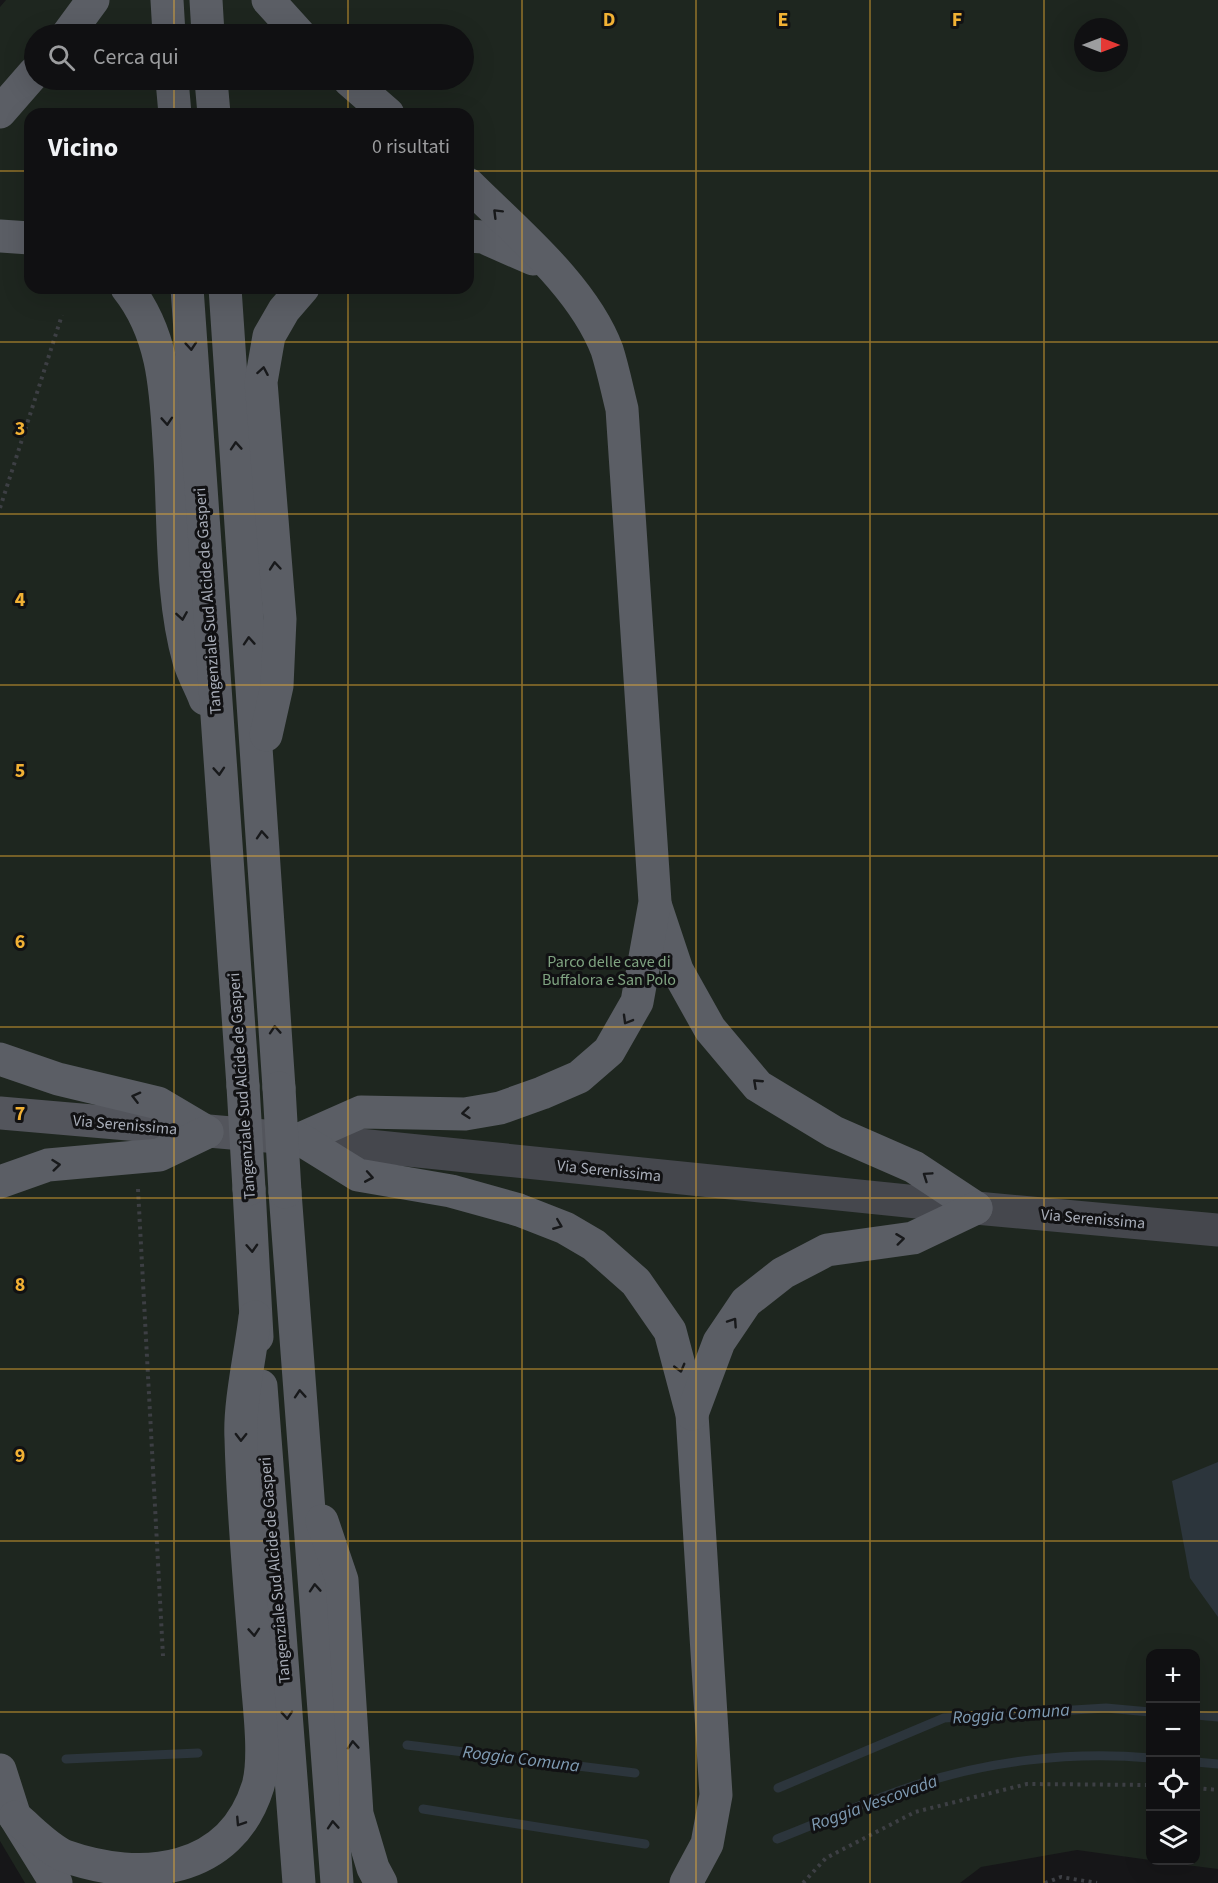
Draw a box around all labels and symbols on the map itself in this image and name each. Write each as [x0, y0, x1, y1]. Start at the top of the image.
text: D [603, 6, 615, 34]
text: E [778, 6, 788, 34]
text: F [952, 6, 962, 34]
north arrow [1074, 18, 1128, 72]
one-way arrow [493, 209, 503, 220]
one-way arrow [184, 342, 197, 351]
one-way arrow [256, 367, 269, 377]
text: 3 [15, 415, 25, 443]
one-way arrow [161, 417, 174, 426]
one-way arrow [230, 442, 243, 451]
street label: Tangenziale Sud Alcide de Gasperi [189, 487, 227, 715]
one-way arrow [269, 561, 282, 570]
text: 4 [15, 586, 26, 614]
one-way arrow [175, 611, 187, 620]
one-way arrow [243, 636, 256, 645]
text: 5 [15, 757, 25, 785]
one-way arrow [213, 767, 226, 776]
one-way arrow [256, 831, 269, 840]
text: 6 [15, 928, 25, 956]
park label: Parco delle cave di Buffalora e San Polo [542, 951, 676, 991]
street label: Tangenziale Sud Alcide de Gasperi [223, 972, 261, 1200]
one-way arrow [623, 1013, 634, 1024]
one-way arrow [269, 1025, 282, 1034]
one-way arrow [753, 1079, 763, 1090]
one-way arrow [131, 1092, 141, 1105]
text: 7 [15, 1100, 25, 1128]
one-way arrow [462, 1106, 471, 1119]
street label: Via Serenissima [72, 1109, 178, 1141]
street label: Via Serenissima [556, 1155, 662, 1187]
one-way arrow [51, 1159, 60, 1172]
one-way arrow [365, 1170, 374, 1182]
one-way arrow [923, 1172, 934, 1183]
street label: Via Serenissima [1040, 1203, 1146, 1235]
one-way arrow [551, 1218, 562, 1230]
one-way arrow [895, 1233, 905, 1246]
one-way arrow [245, 1243, 258, 1252]
text: 8 [15, 1271, 25, 1299]
one-way arrow [725, 1318, 736, 1329]
one-way arrow [672, 1363, 685, 1373]
one-way arrow [294, 1389, 307, 1398]
one-way arrow [235, 1433, 247, 1442]
text: 9 [15, 1442, 25, 1470]
street label: Tangenziale Sud Alcide de Gasperi [254, 1456, 296, 1684]
one-way arrow [309, 1584, 322, 1593]
one-way arrow [247, 1627, 260, 1636]
water label: Roggia Comuna [951, 1697, 1071, 1731]
one-way arrow [280, 1710, 293, 1719]
water label: Roggia Comuna [461, 1739, 581, 1779]
one-way arrow [347, 1740, 360, 1749]
water label: Roggia Vescovada [807, 1768, 941, 1838]
one-way arrow [236, 1816, 248, 1826]
one-way arrow [326, 1820, 339, 1829]

